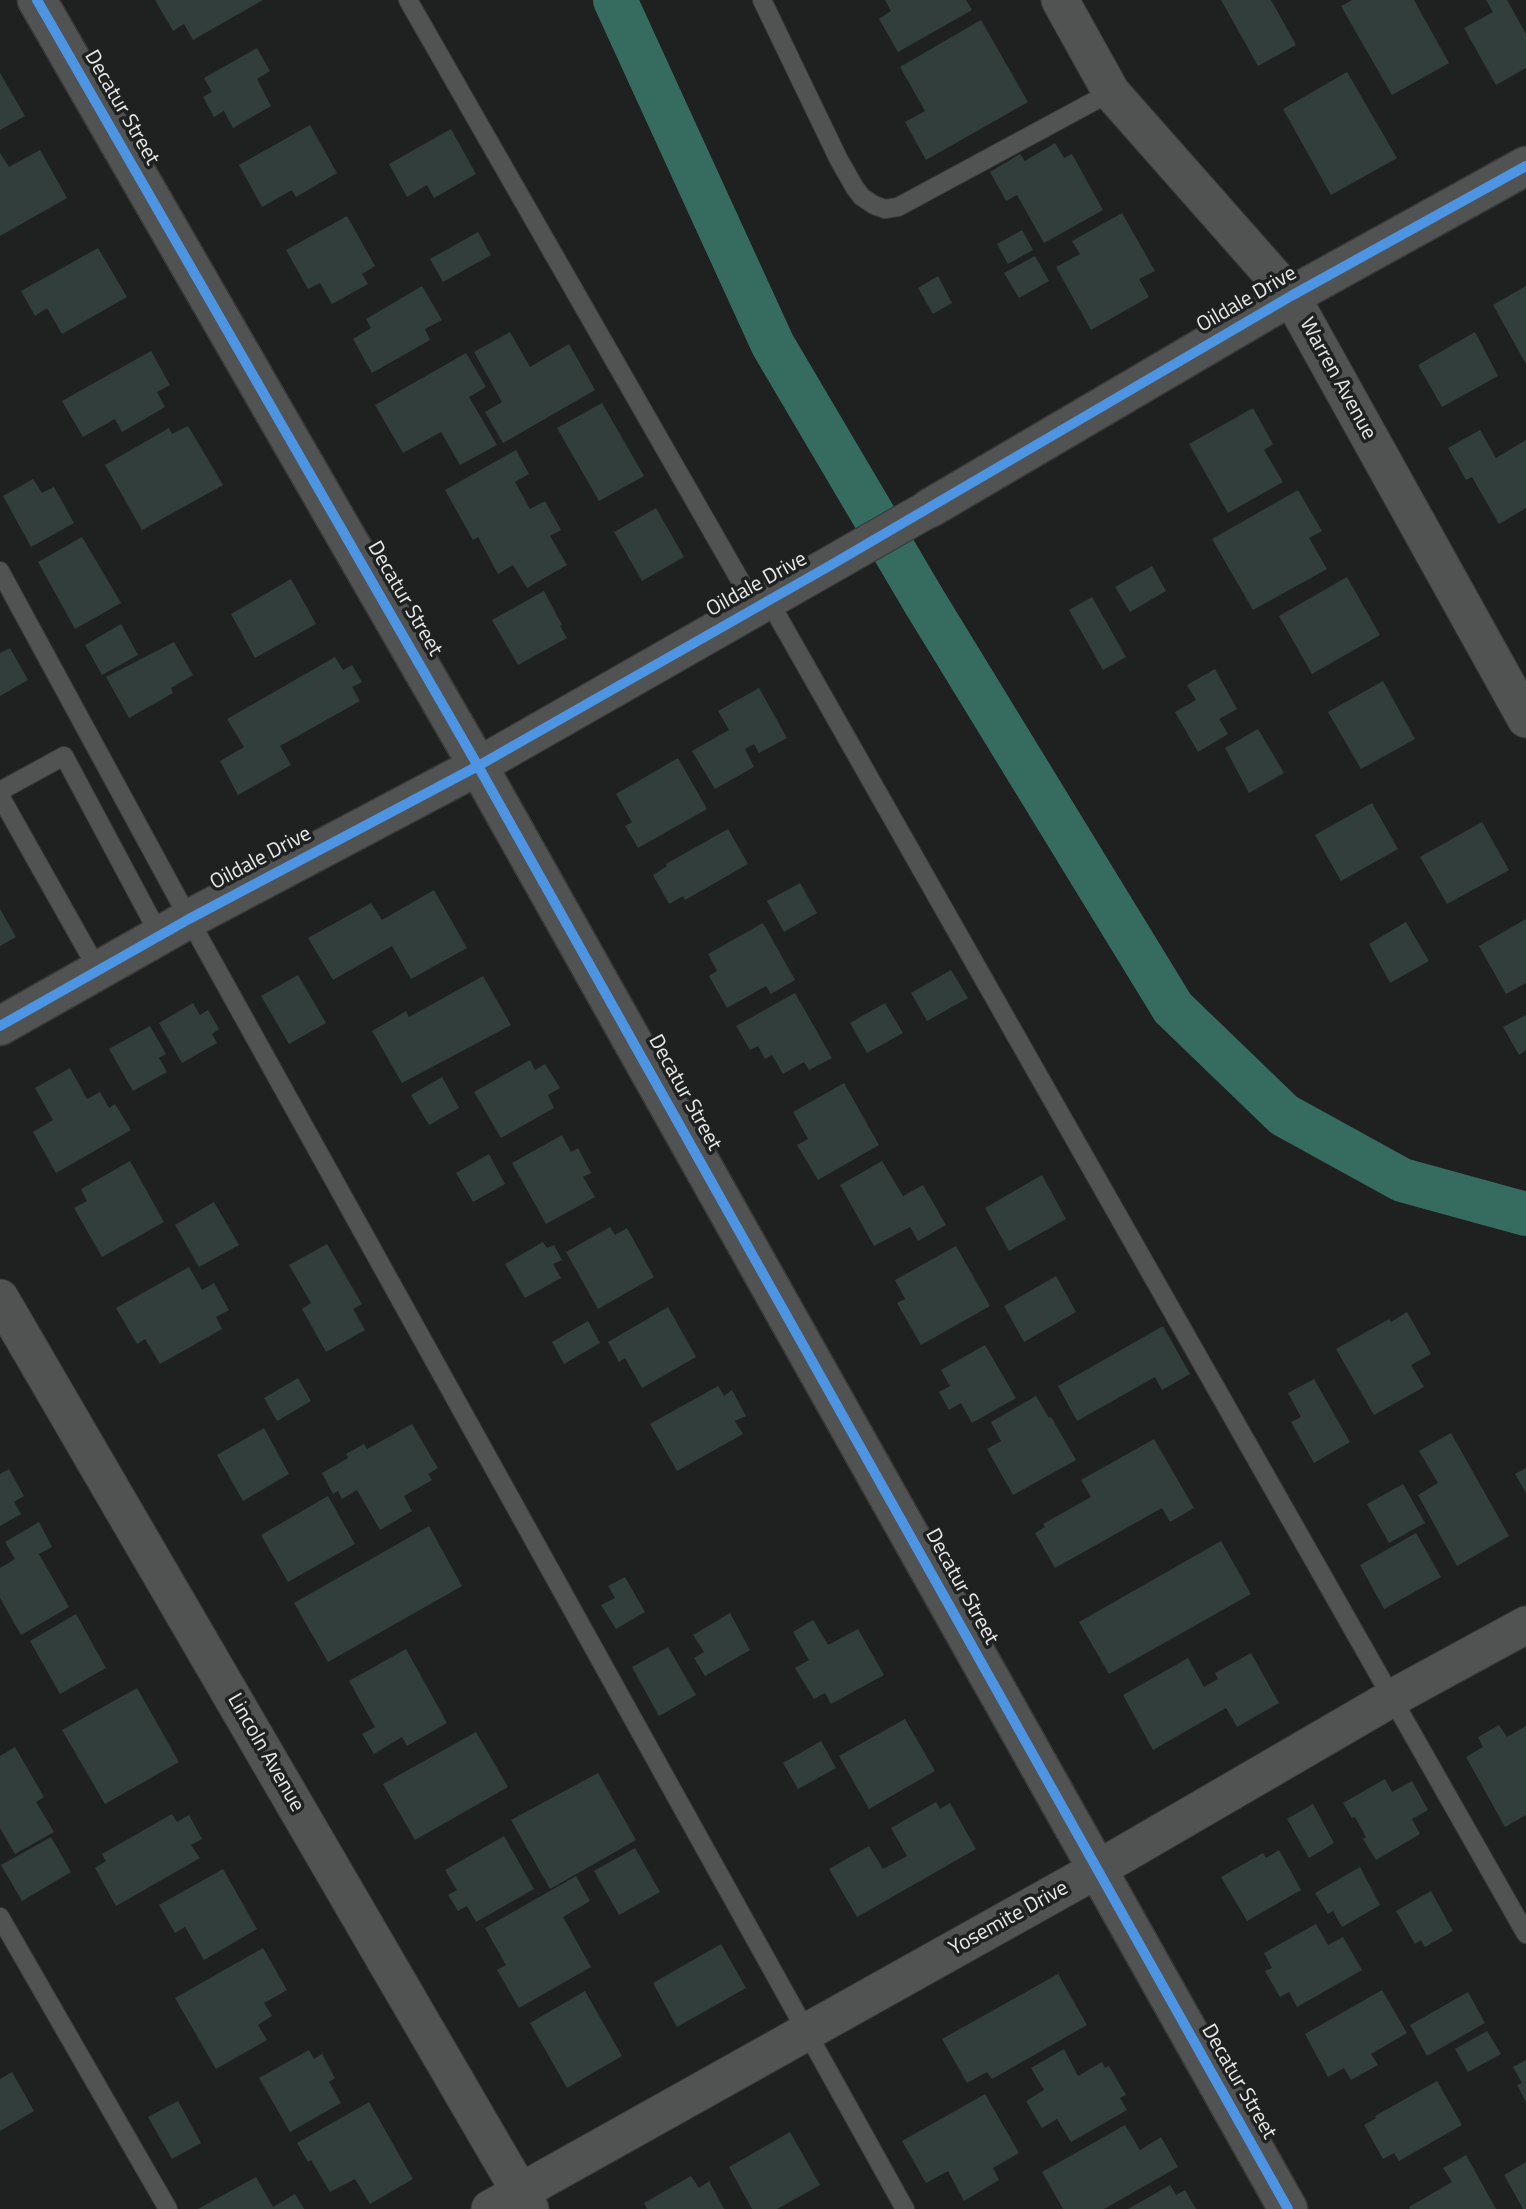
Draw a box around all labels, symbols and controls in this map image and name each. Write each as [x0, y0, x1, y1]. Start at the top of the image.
street label: Decatur Street [78, 46, 164, 170]
street label: Oildale Drive [1193, 261, 1301, 339]
street label: Warren Avenue [1293, 314, 1381, 444]
street label: Decatur Street [361, 537, 447, 661]
street label: Oildale Drive [702, 547, 812, 623]
street label: Oildale Drive [206, 822, 316, 896]
street label: Decatur Street [642, 1031, 726, 1155]
street label: Decatur Street [919, 1525, 1003, 1649]
street label: Lincoln Avenue [221, 1689, 309, 1817]
street label: Yosemite Drive [945, 1876, 1073, 1962]
street label: Decatur Street [1195, 2020, 1281, 2144]

